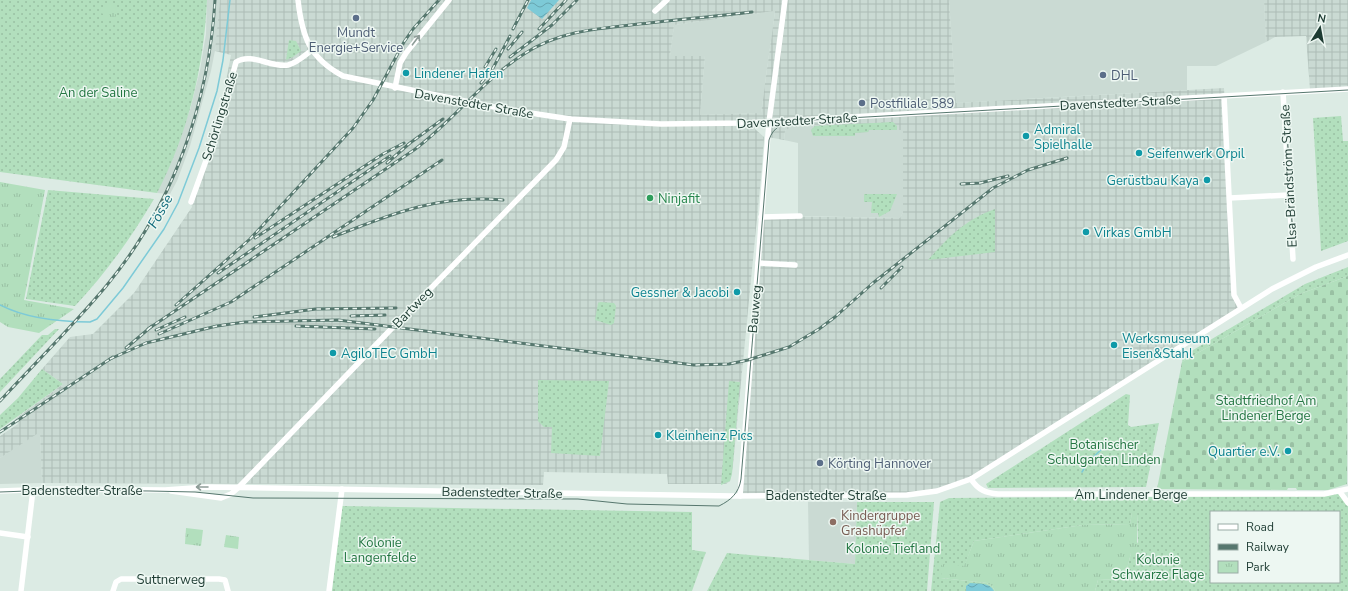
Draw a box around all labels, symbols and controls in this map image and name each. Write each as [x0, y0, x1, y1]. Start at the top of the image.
north arrow [1300, 8, 1340, 48]
text: N [1316, 11, 1327, 27]
marker: Mundt Energie+Service [351, 13, 361, 23]
place label: Mundt Energie+Service [309, 24, 403, 57]
one-way arrow [412, 35, 420, 46]
place label: Lindener Hafen [414, 65, 503, 83]
place label: DHL [1111, 67, 1138, 85]
marker: Lindener Hafen [401, 68, 411, 78]
street label: Schörlingstraße [198, 69, 242, 163]
marker: DHL [1098, 70, 1108, 80]
park label: An der Saline [59, 84, 137, 102]
street label: Davenstedter Straße [413, 85, 535, 123]
street label: Davenstedter Straße [1059, 91, 1181, 115]
place label: Postfiliale 589 [870, 95, 954, 113]
marker: Postfiliale 589 [857, 98, 867, 108]
street label: Elsa-Brändström-Straße [1276, 104, 1302, 248]
street label: Davenstedter Straße [736, 109, 858, 133]
place label: Admiral Spielhalle [1034, 121, 1092, 154]
marker: Admiral Spielhalle [1021, 131, 1031, 141]
place label: Seifenwerk Orpil [1147, 145, 1245, 163]
marker: Seifenwerk Orpil [1134, 148, 1144, 158]
place label: Gerüstbau Kaya [1106, 172, 1199, 190]
marker: Gerüstbau Kaya [1202, 175, 1212, 185]
water label: Fösse [143, 190, 178, 232]
place label: Ninjafit [658, 190, 700, 208]
marker: Ninjafit [645, 193, 655, 203]
place label: Virkas GmbH [1093, 224, 1172, 242]
marker: Virkas GmbH [1081, 227, 1091, 237]
street label: Bartweg [389, 283, 437, 332]
place label: Gessner & Jacobi [631, 284, 729, 302]
street label: Bauweg [744, 284, 766, 334]
marker: Gessner & Jacobi [732, 287, 742, 297]
place label: Werksmuseum Eisen&Stahl [1122, 330, 1210, 363]
marker: Werksmuseum Eisen&Stahl [1109, 340, 1119, 350]
place label: AgiloTEC GmbH [341, 345, 438, 363]
marker: AgiloTEC GmbH [328, 348, 338, 358]
park label: Stadtfriedhof Am Lindener Berge [1216, 392, 1316, 425]
place label: Kleinheinz Pics [666, 427, 753, 445]
marker: Kleinheinz Pics [653, 430, 663, 440]
park label: Botanischer Schulgarten Linden [1047, 436, 1161, 469]
place label: Quartier e.V. [1208, 443, 1280, 461]
marker: Quartier e.V. [1283, 446, 1293, 456]
place label: Körting Hannover [828, 455, 931, 473]
marker: Körting Hannover [815, 458, 825, 468]
street label: Badenstedter Straße [21, 482, 143, 500]
one-way arrow [196, 483, 209, 491]
street label: Badenstedter Straße [441, 483, 563, 503]
street label: Am Lindener Berge [1074, 486, 1188, 504]
street label: Badenstedter Straße [765, 487, 887, 505]
place label: Kindergruppe Grashüpfer [841, 507, 920, 540]
legend [1210, 511, 1340, 583]
marker: Kindergruppe Grashüpfer [828, 517, 838, 527]
text: Road [1246, 519, 1274, 535]
park label: Kolonie Langenfelde [344, 534, 416, 567]
text: Railway [1246, 539, 1290, 555]
park label: Kolonie Tiefland [846, 540, 940, 558]
park label: Kolonie Schwarze Flage [1112, 551, 1204, 584]
text: Park [1246, 559, 1271, 575]
street label: Suttnerweg [137, 571, 205, 589]

